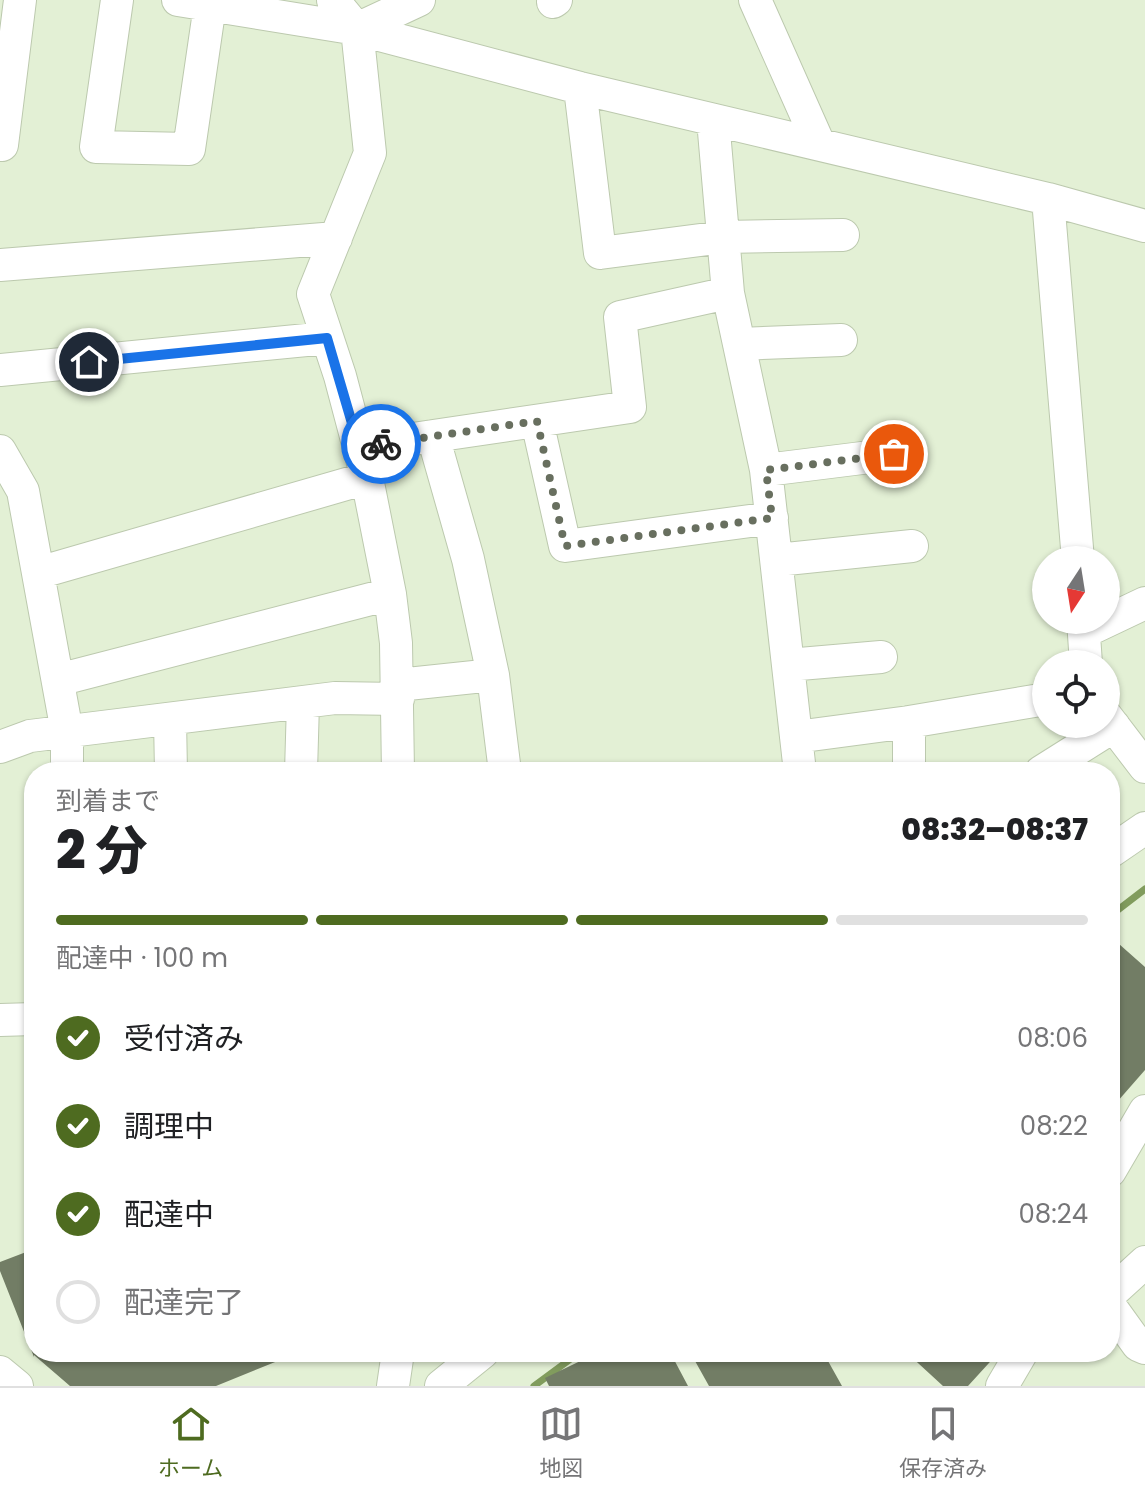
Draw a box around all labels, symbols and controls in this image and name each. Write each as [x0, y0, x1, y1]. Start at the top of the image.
pin [55, 328, 123, 396]
icon: home [67, 340, 111, 384]
courier [341, 404, 421, 484]
pin [860, 420, 928, 488]
icon: bike [359, 422, 403, 466]
icon: bag [872, 432, 916, 476]
north arrow [1032, 546, 1120, 634]
map controls [1032, 546, 1120, 738]
button: locate [1032, 650, 1120, 738]
text: 到着まで [56, 783, 160, 819]
text: 08:32–08:37 [901, 808, 1088, 851]
text: 2 分 [56, 814, 148, 887]
text: 配達中 · 100 m [56, 940, 228, 976]
icon: check [56, 1016, 100, 1060]
text: 受付済み [124, 1017, 244, 1060]
text: 08:06 [1017, 1020, 1088, 1056]
icon: check [56, 1104, 100, 1148]
text: 調理中 [124, 1105, 214, 1148]
text: 08:22 [1020, 1108, 1088, 1144]
icon: check [56, 1192, 100, 1236]
text: 配達中 [124, 1193, 214, 1236]
text: 08:24 [1018, 1196, 1088, 1232]
text: 配達完了 [124, 1281, 244, 1324]
tab: ホーム [158, 1402, 223, 1485]
tab: 地図 [539, 1402, 583, 1485]
tab: 保存済み [899, 1402, 987, 1485]

